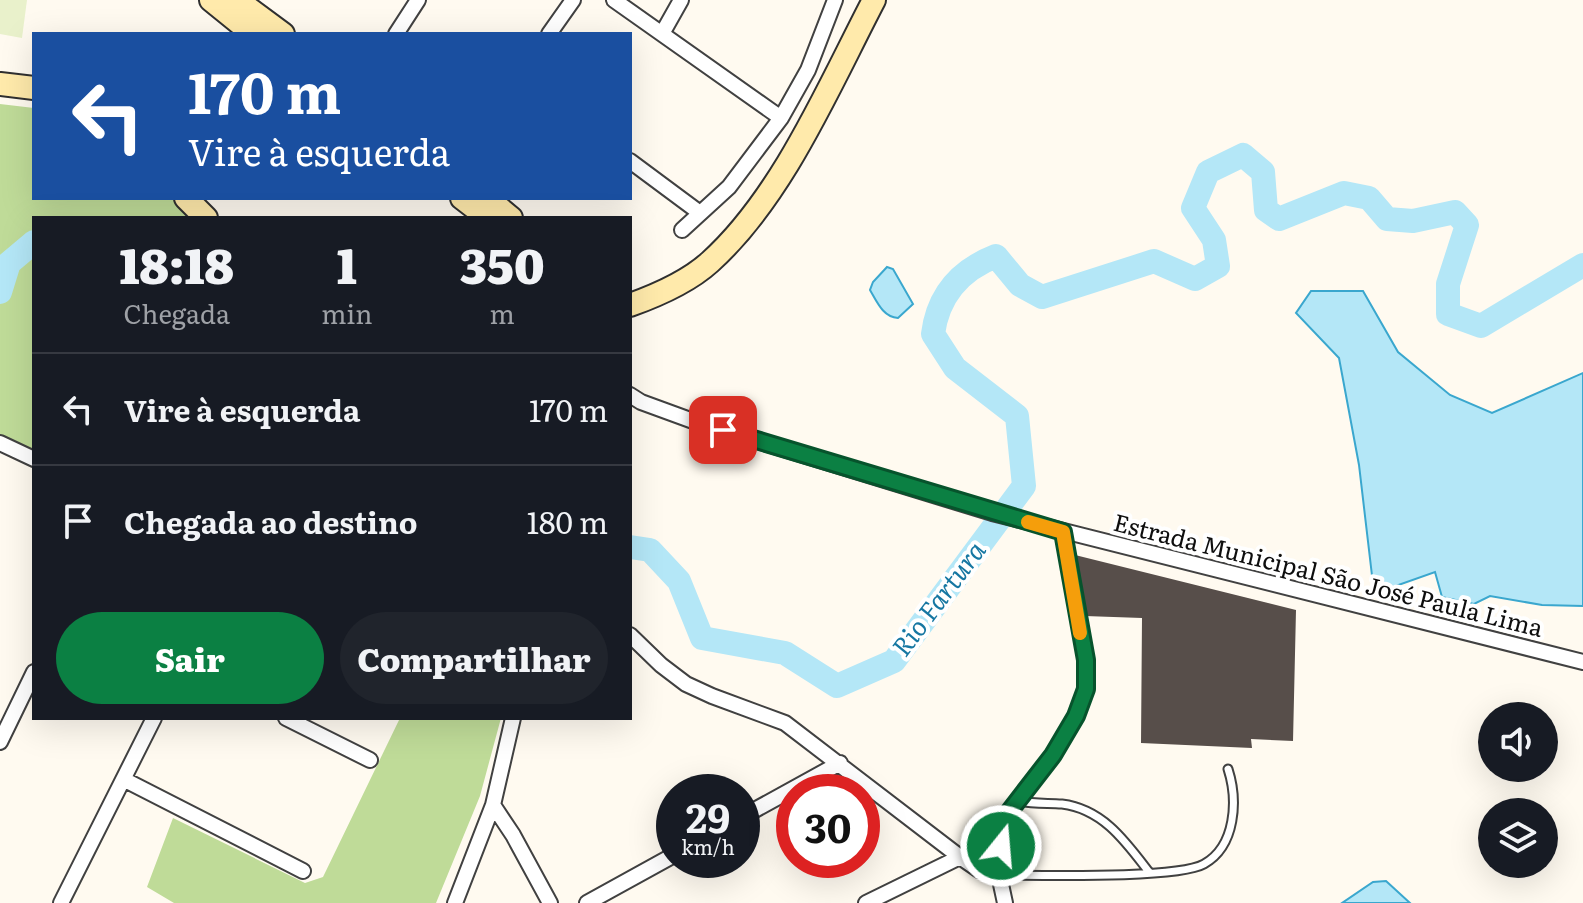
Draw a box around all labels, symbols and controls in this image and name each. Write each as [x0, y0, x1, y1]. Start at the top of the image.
text: 170 m [188, 48, 341, 131]
icon: left [56, 64, 160, 168]
text: Vire à esquerda [188, 124, 450, 177]
text: 18:18 [119, 228, 234, 299]
text: 1 [337, 228, 357, 299]
text: 350 [460, 228, 545, 299]
text: Chegada [123, 293, 230, 332]
text: min [321, 293, 372, 332]
text: m [490, 293, 515, 332]
icon: left [56, 387, 100, 431]
text: Vire à esquerda [124, 387, 360, 431]
text: 170 m [529, 387, 608, 431]
pin [689, 396, 757, 464]
icon: arrive [701, 408, 745, 452]
icon: arrive [56, 499, 100, 543]
text: Chegada ao destino [124, 499, 417, 543]
text: 180 m [527, 499, 608, 543]
street label: Estrada Municipal São José Paula Lima [1110, 503, 1547, 644]
water label: Rio Fartura [881, 532, 993, 663]
button: Sair [56, 612, 324, 704]
button: Compartilhar [340, 612, 608, 704]
map controls [1478, 702, 1558, 878]
button: sound [1478, 702, 1558, 782]
speed limit sign: 30 [776, 774, 880, 878]
text: 29 [686, 786, 730, 845]
button: layers [1478, 798, 1558, 878]
position arrow [959, 804, 1043, 888]
text: km/h [681, 831, 735, 861]

